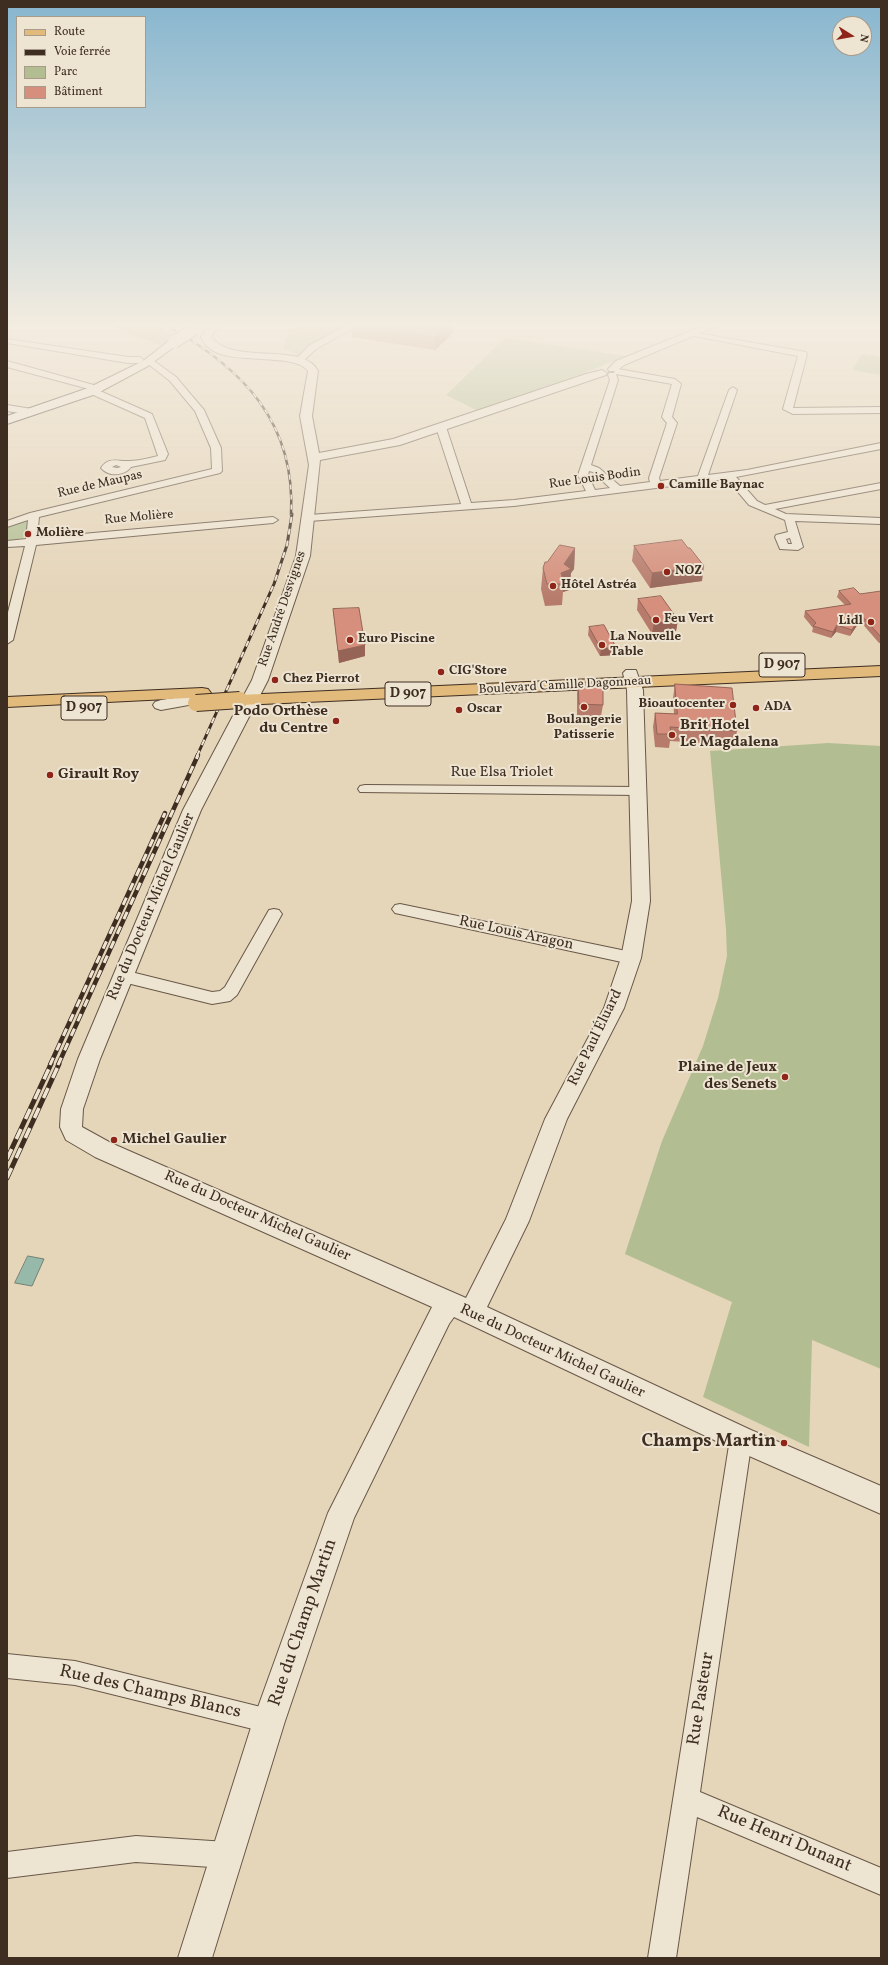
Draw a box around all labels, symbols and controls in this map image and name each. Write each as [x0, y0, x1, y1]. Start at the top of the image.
legend [16, 16, 146, 108]
north arrow [832, 16, 872, 56]
text: Route [54, 24, 85, 40]
text: N [855, 33, 871, 44]
text: Voie ferrée [54, 44, 110, 60]
text: Parc [54, 64, 77, 80]
text: Bâtiment [54, 84, 103, 100]
street label: Rue Louis Bodin [548, 465, 642, 493]
street label: Rue de Maupas [56, 468, 144, 502]
place label: Camille Baynac [669, 478, 764, 494]
marker: Camille Baynac [656, 481, 666, 491]
street label: Rue Molière [104, 507, 174, 529]
place label: Molière [36, 526, 84, 542]
marker: Molière [23, 529, 33, 539]
street label: Rue André Desvignes [256, 549, 310, 669]
place label: NOZ [675, 564, 702, 580]
marker: NOZ [662, 567, 672, 577]
place label: Hôtel Astréa [561, 578, 637, 594]
marker: Hôtel Astréa [548, 581, 558, 591]
place label: Feu Vert [664, 612, 714, 628]
place label: Lidl [838, 614, 863, 630]
marker: Feu Vert [651, 615, 661, 625]
marker: Lidl [866, 617, 876, 627]
place label: La Nouvelle Table [610, 630, 681, 661]
place label: Euro Piscine [358, 632, 435, 648]
marker: Euro Piscine [345, 635, 355, 645]
marker: La Nouvelle Table [597, 640, 607, 650]
road number: D 907 [759, 653, 805, 677]
place label: CIG'Store [449, 664, 507, 680]
marker: CIG'Store [436, 667, 446, 677]
place label: Chez Pierrot [283, 672, 360, 688]
street label: Boulevard Camille Dagonneau [478, 674, 652, 698]
marker: Chez Pierrot [270, 675, 280, 685]
road number: D 907 [385, 682, 431, 706]
road number: D 907 [61, 696, 107, 720]
place label: Bioautocenter [638, 697, 725, 713]
marker: Bioautocenter [728, 700, 738, 710]
place label: ADA [764, 700, 792, 716]
place label: Oscar [467, 702, 502, 718]
marker: Boulangerie Patisserie [579, 702, 589, 712]
place label: Podo Orthèse du Centre [234, 703, 328, 738]
marker: ADA [751, 703, 761, 713]
marker: Oscar [454, 705, 464, 715]
place label: Boulangerie Patisserie [546, 713, 622, 744]
marker: Podo Orthèse du Centre [331, 716, 341, 726]
place label: Brit Hotel Le Magdalena [680, 717, 779, 752]
marker: Brit Hotel Le Magdalena [667, 730, 677, 740]
street label: Rue Elsa Triolet [451, 764, 553, 782]
place label: Girault Roy [58, 766, 139, 784]
marker: Girault Roy [45, 770, 55, 780]
street label: Rue du Docteur Michel Gaulier [104, 811, 200, 1003]
street label: Rue Louis Aragon [457, 913, 575, 955]
street label: Rue Paul Éluard [565, 987, 627, 1089]
place label: Plaine de Jeux des Senets [678, 1059, 777, 1094]
marker: Plaine de Jeux des Senets [780, 1072, 790, 1082]
place label: Michel Gaulier [122, 1131, 227, 1149]
marker: Michel Gaulier [109, 1135, 119, 1145]
street label: Rue du Docteur Michel Gaulier [161, 1168, 353, 1266]
street label: Rue du Docteur Michel Gaulier [457, 1301, 647, 1403]
place label: Champs Martin [641, 1432, 776, 1454]
marker: Champs Martin [779, 1438, 789, 1448]
street label: Rue du Champ Martin [265, 1536, 343, 1710]
street label: Rue Pasteur [684, 1651, 720, 1747]
street label: Rue des Champs Blancs [57, 1662, 243, 1724]
street label: Rue Henri Dunant [713, 1802, 855, 1878]

